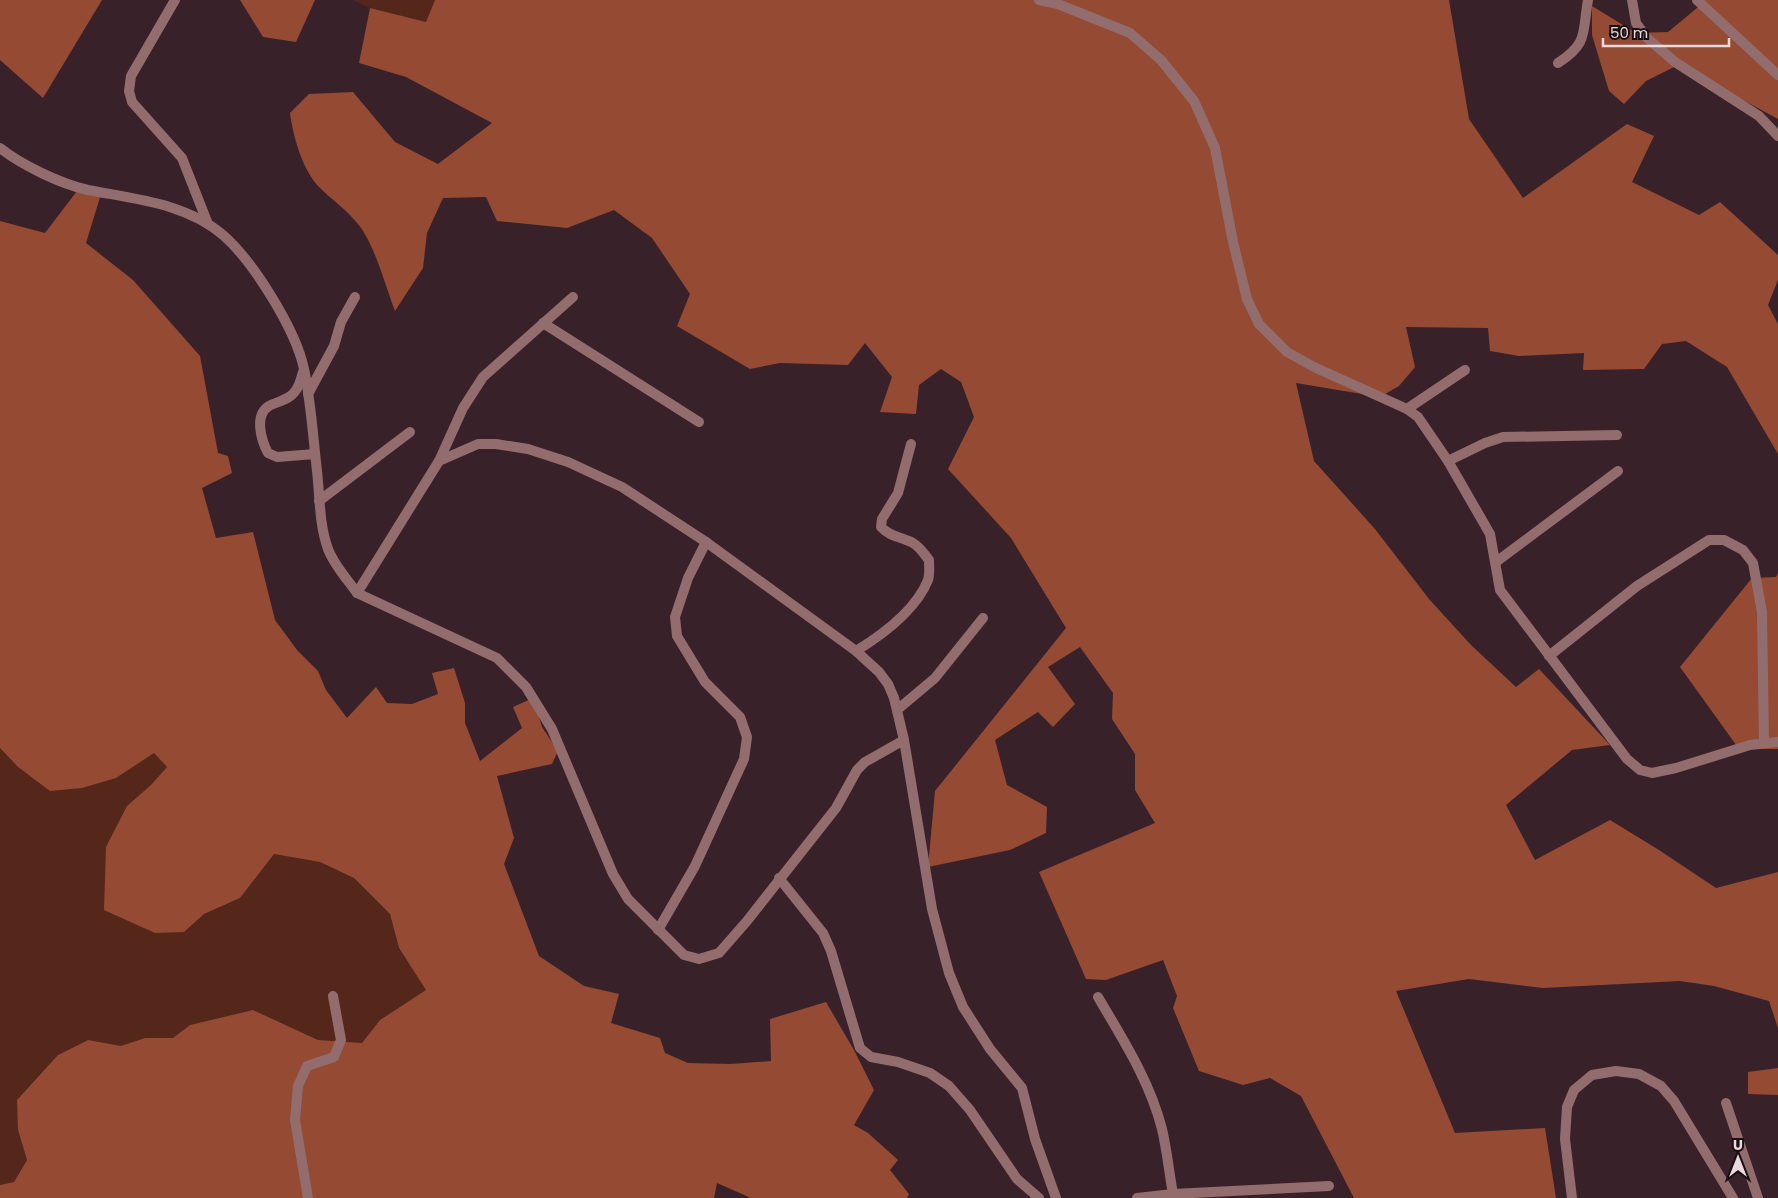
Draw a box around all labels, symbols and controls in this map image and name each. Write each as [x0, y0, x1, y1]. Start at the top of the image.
scale bar [1603, 15, 1729, 47]
text: 50 m [1610, 22, 1648, 43]
north arrow [1713, 1133, 1763, 1183]
text: U [1733, 1135, 1743, 1155]

